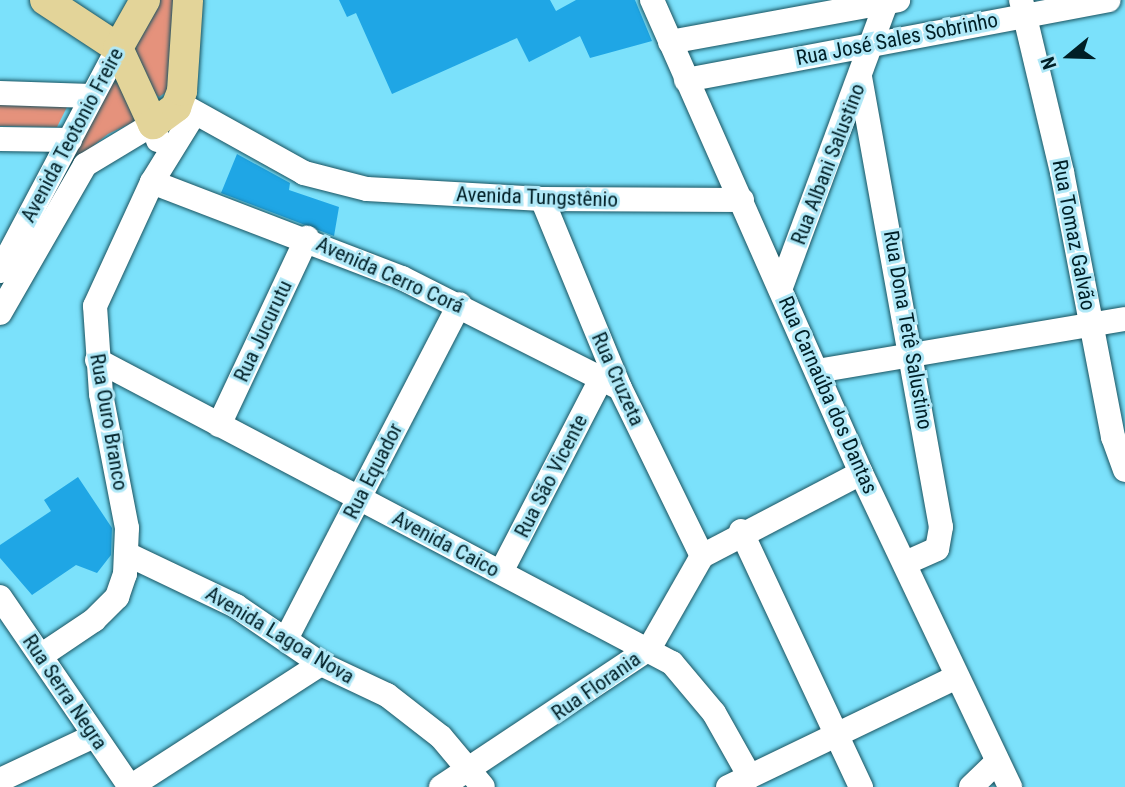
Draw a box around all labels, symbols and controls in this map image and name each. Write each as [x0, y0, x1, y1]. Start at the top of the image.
street label: Rua José Sales Sobrinho [794, 7, 1000, 71]
north arrow [1034, 21, 1104, 91]
street label: Avenida Teotonio Freire [15, 43, 129, 227]
text: N [1036, 54, 1061, 72]
street label: Rua Albani Salustino [786, 80, 870, 248]
street label: Rua Tomaz Galvão [1047, 157, 1101, 313]
street label: Avenida Tungstênio [455, 182, 619, 212]
street label: Rua Dona Tetê Salustino [878, 229, 938, 431]
street label: Avenida Cerro Corá [312, 231, 468, 319]
street label: Rua Jucurutu [228, 276, 298, 386]
street label: Rua Carnaúba dos Dantas [773, 292, 883, 498]
street label: Rua Cruzeta [586, 328, 650, 430]
street label: Rua Ouro Branco [85, 352, 133, 492]
street label: Rua São Vicente [509, 410, 593, 542]
street label: Rua Equador [338, 419, 408, 523]
street label: Avenida Caico [388, 505, 504, 583]
street label: Avenida Lagoa Nova [201, 581, 359, 689]
street label: Rua Serra Negra [17, 630, 113, 754]
street label: Rua Florania [547, 646, 645, 726]

